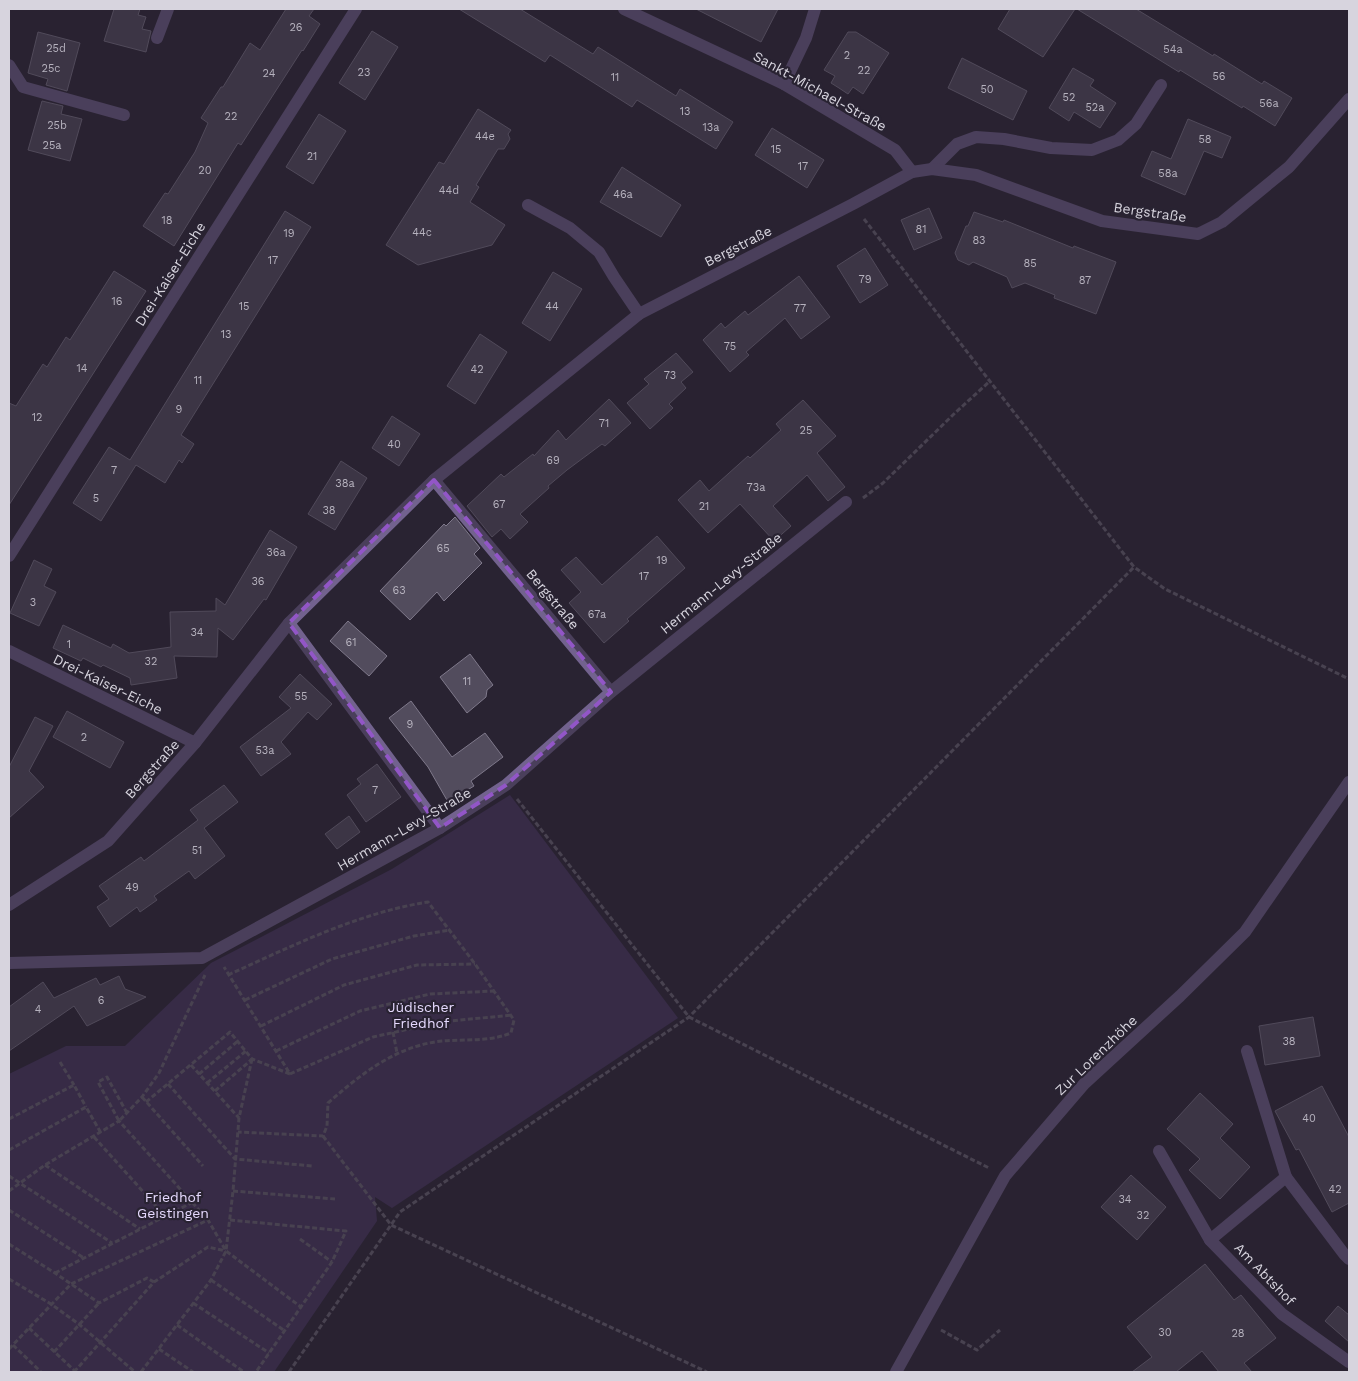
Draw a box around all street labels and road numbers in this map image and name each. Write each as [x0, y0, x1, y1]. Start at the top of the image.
street label: Sankt-Michael-Straße [751, 48, 889, 134]
street label: Bergstraße [1113, 199, 1187, 225]
street label: Drei-Kaiser-Eiche [132, 219, 208, 329]
street label: Bergstraße [702, 222, 774, 270]
street label: Hermann-Levy-Straße [657, 529, 785, 637]
street label: Bergstraße [523, 566, 583, 632]
street label: Drei-Kaiser-Eiche [51, 651, 165, 717]
street label: Bergstraße [121, 736, 183, 802]
street label: Hermann-Levy-Straße [334, 784, 474, 874]
street label: Zur Lorenzhöhe [1052, 1012, 1140, 1098]
street label: Am Abtshof [1231, 1240, 1299, 1309]

